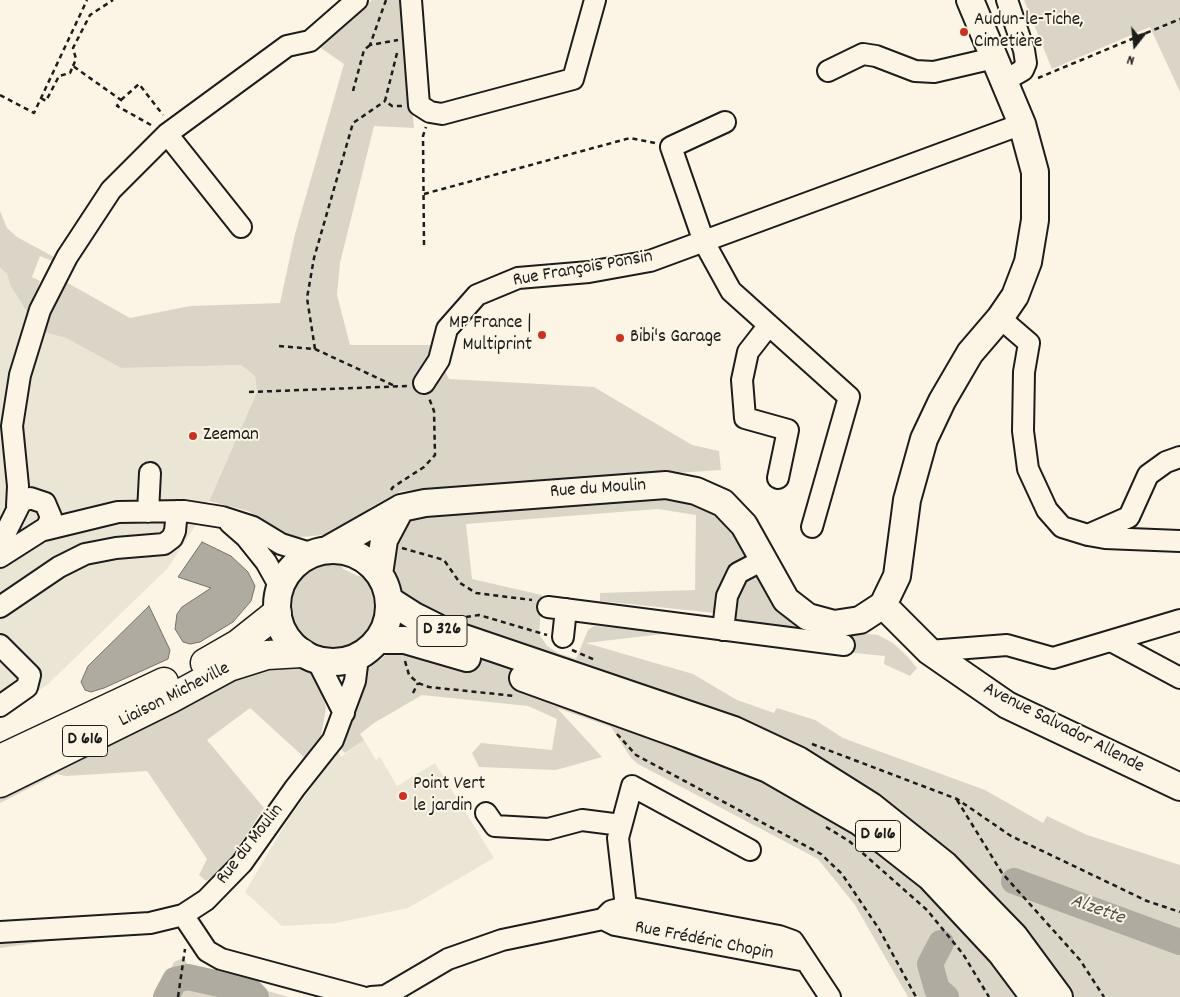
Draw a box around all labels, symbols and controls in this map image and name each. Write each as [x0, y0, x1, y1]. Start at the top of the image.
place label: Audun-le-Tiche, Cimetière [974, 10, 1084, 54]
north arrow [1110, 20, 1160, 70]
marker: Audun-le-Tiche, Cimetière [958, 26, 970, 38]
text: N [1125, 49, 1137, 70]
street label: Rue François Ponsin [511, 246, 655, 294]
place label: MP France | Multiprint [449, 313, 532, 357]
place label: Bibi's Garage [630, 327, 721, 349]
marker: MP France | Multiprint [536, 329, 548, 341]
marker: Bibi's Garage [614, 332, 626, 344]
place label: Zeeman [203, 425, 259, 447]
marker: Zeeman [187, 430, 199, 442]
street label: Rue du Moulin [549, 475, 647, 505]
road number: D 326 [417, 616, 467, 646]
street label: Liaison Micheville [116, 658, 234, 734]
street label: Avenue Salvador Allende [979, 679, 1147, 779]
road number: D 616 [62, 726, 108, 756]
place label: Point Vert le jardin [413, 774, 485, 818]
marker: Point Vert le jardin [397, 790, 409, 802]
street label: Rue du Moulin [212, 800, 290, 890]
road number: D 616 [856, 820, 900, 851]
water label: Alzette [1067, 890, 1127, 932]
street label: Rue Frédéric Chopin [633, 917, 775, 967]

